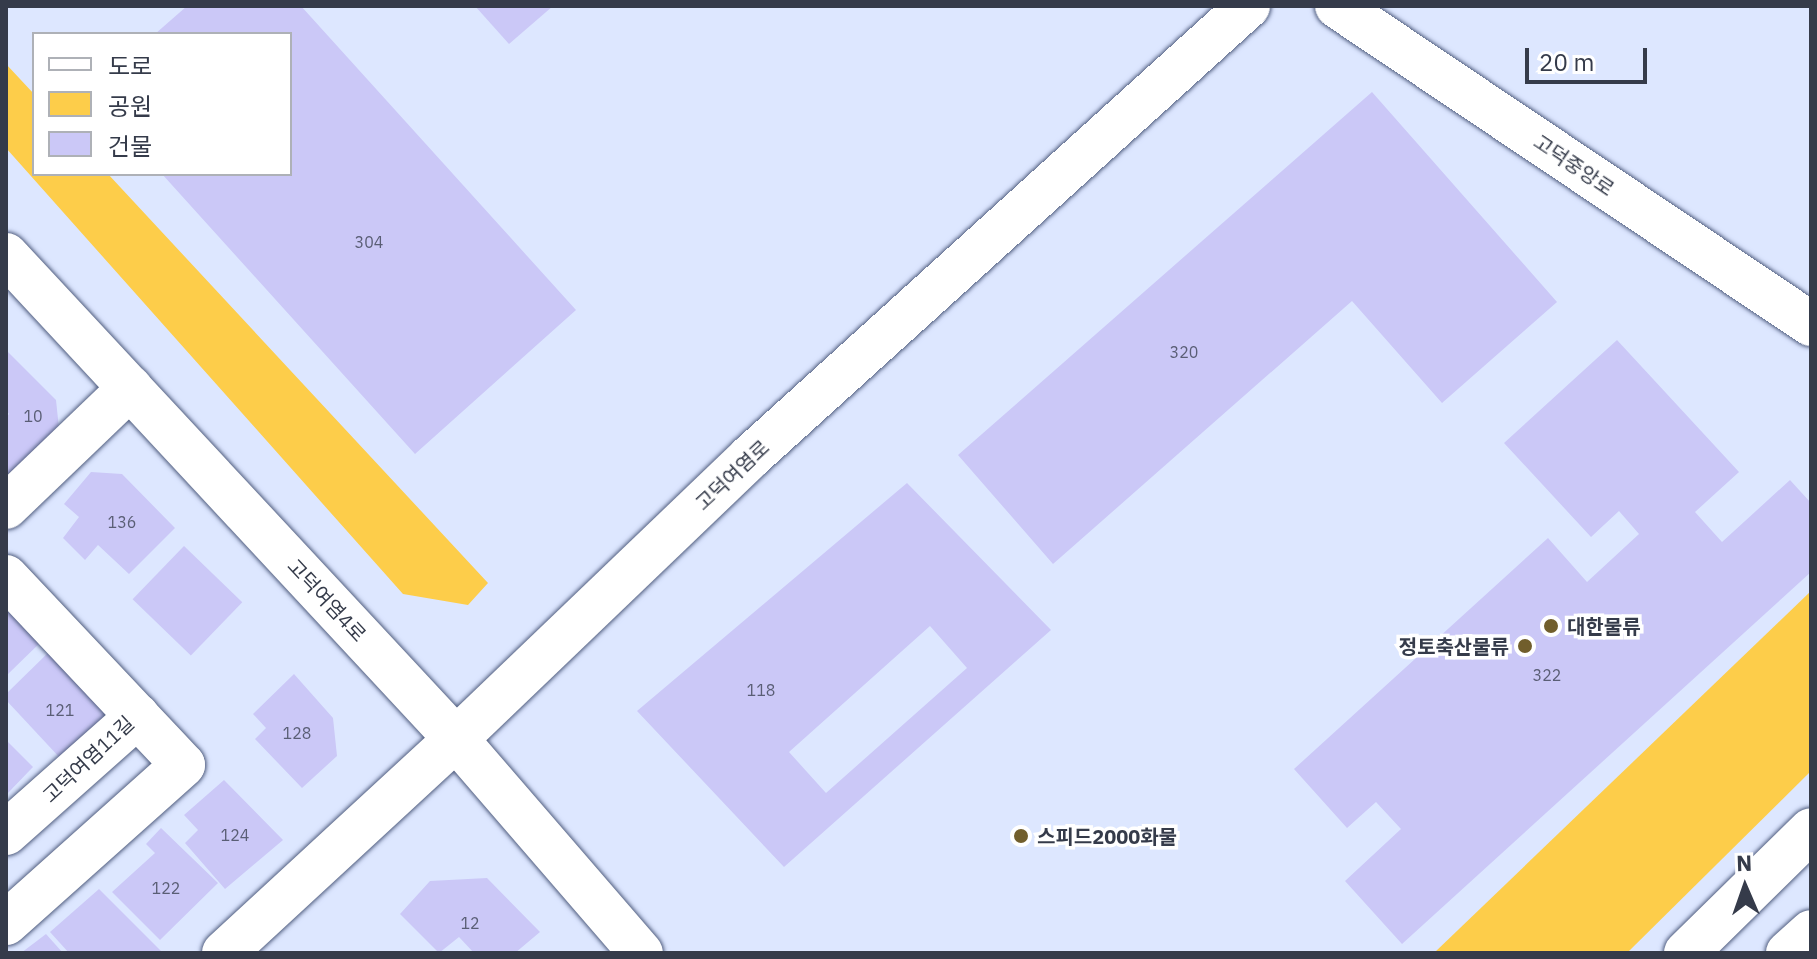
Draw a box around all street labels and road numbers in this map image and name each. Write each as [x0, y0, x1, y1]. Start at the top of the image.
street label: 고덕중앙로 [1529, 129, 1619, 201]
street label: 고덕여염로 [690, 435, 774, 515]
street label: 고덕여염4로 [283, 554, 371, 646]
street label: 고덕여염11길 [37, 711, 139, 807]

